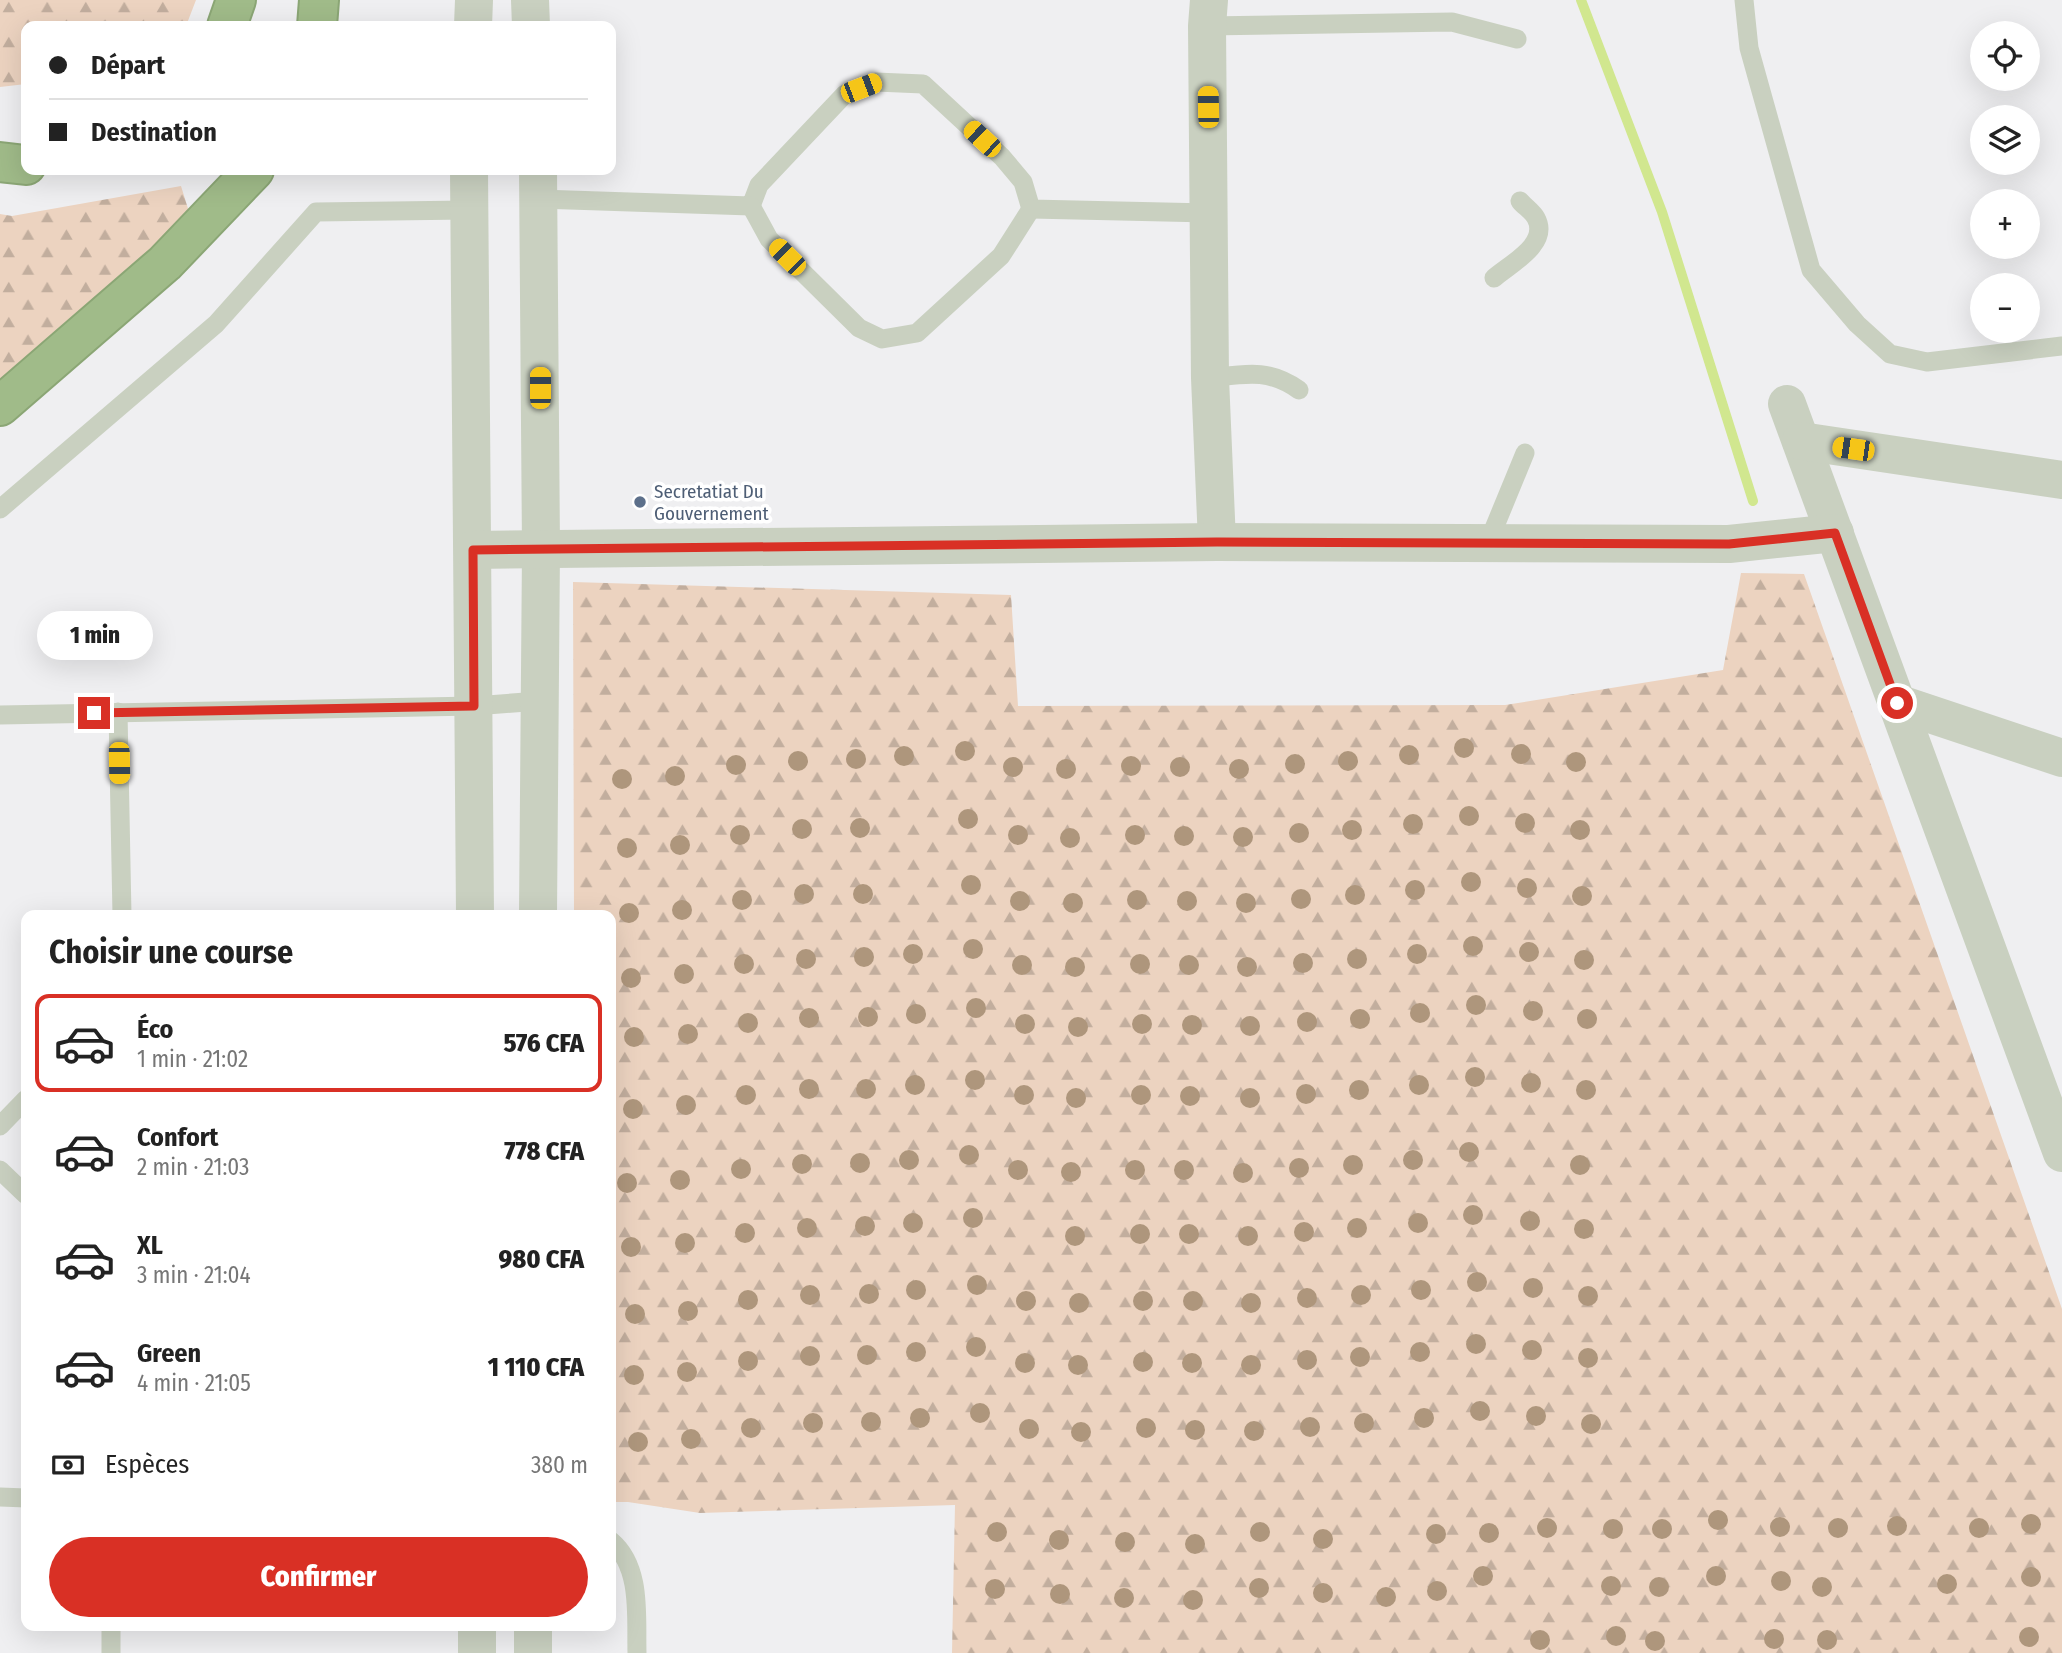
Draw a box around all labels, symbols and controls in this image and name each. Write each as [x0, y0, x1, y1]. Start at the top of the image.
map controls [1970, 21, 2040, 343]
button: locate [1970, 21, 2040, 91]
text: Départ [91, 50, 165, 81]
car [838, 71, 885, 105]
car [1198, 86, 1219, 128]
button: layers [1970, 105, 2040, 175]
text: Destination [91, 117, 217, 148]
car [960, 117, 1005, 161]
button: + [1970, 189, 2040, 259]
car [765, 235, 810, 279]
button: − [1970, 273, 2040, 343]
car [530, 367, 551, 409]
car [1831, 436, 1876, 462]
place label: Secretatiat Du Gouvernement [654, 480, 770, 525]
marker: Secretatiat Du Gouvernement [632, 494, 648, 510]
callout: 1 min [36, 612, 152, 660]
text: 1 min [70, 621, 120, 649]
route start [1881, 687, 1913, 719]
route end [78, 697, 110, 729]
car [109, 742, 130, 784]
text: Choisir une course [49, 933, 293, 971]
icon: car [53, 1012, 116, 1075]
text: Éco [137, 1014, 174, 1045]
text: 576 CFA [504, 1028, 584, 1059]
text: 1 min · 21:02 [137, 1045, 248, 1073]
icon: car [53, 1120, 116, 1183]
text: Confort [137, 1122, 218, 1153]
text: 778 CFA [504, 1136, 584, 1167]
text: 2 min · 21:03 [137, 1153, 249, 1181]
icon: car [53, 1228, 116, 1291]
text: XL [137, 1230, 163, 1261]
text: 980 CFA [498, 1244, 584, 1275]
text: 3 min · 21:04 [137, 1261, 251, 1289]
icon: car [53, 1336, 116, 1399]
text: Green [137, 1338, 201, 1369]
text: 1 110 CFA [488, 1352, 584, 1383]
text: 4 min · 21:05 [137, 1369, 251, 1397]
icon: cash [49, 1446, 87, 1484]
text: Espèces [105, 1449, 189, 1480]
text: 380 m [531, 1451, 588, 1479]
button: Confirmer [49, 1537, 588, 1617]

